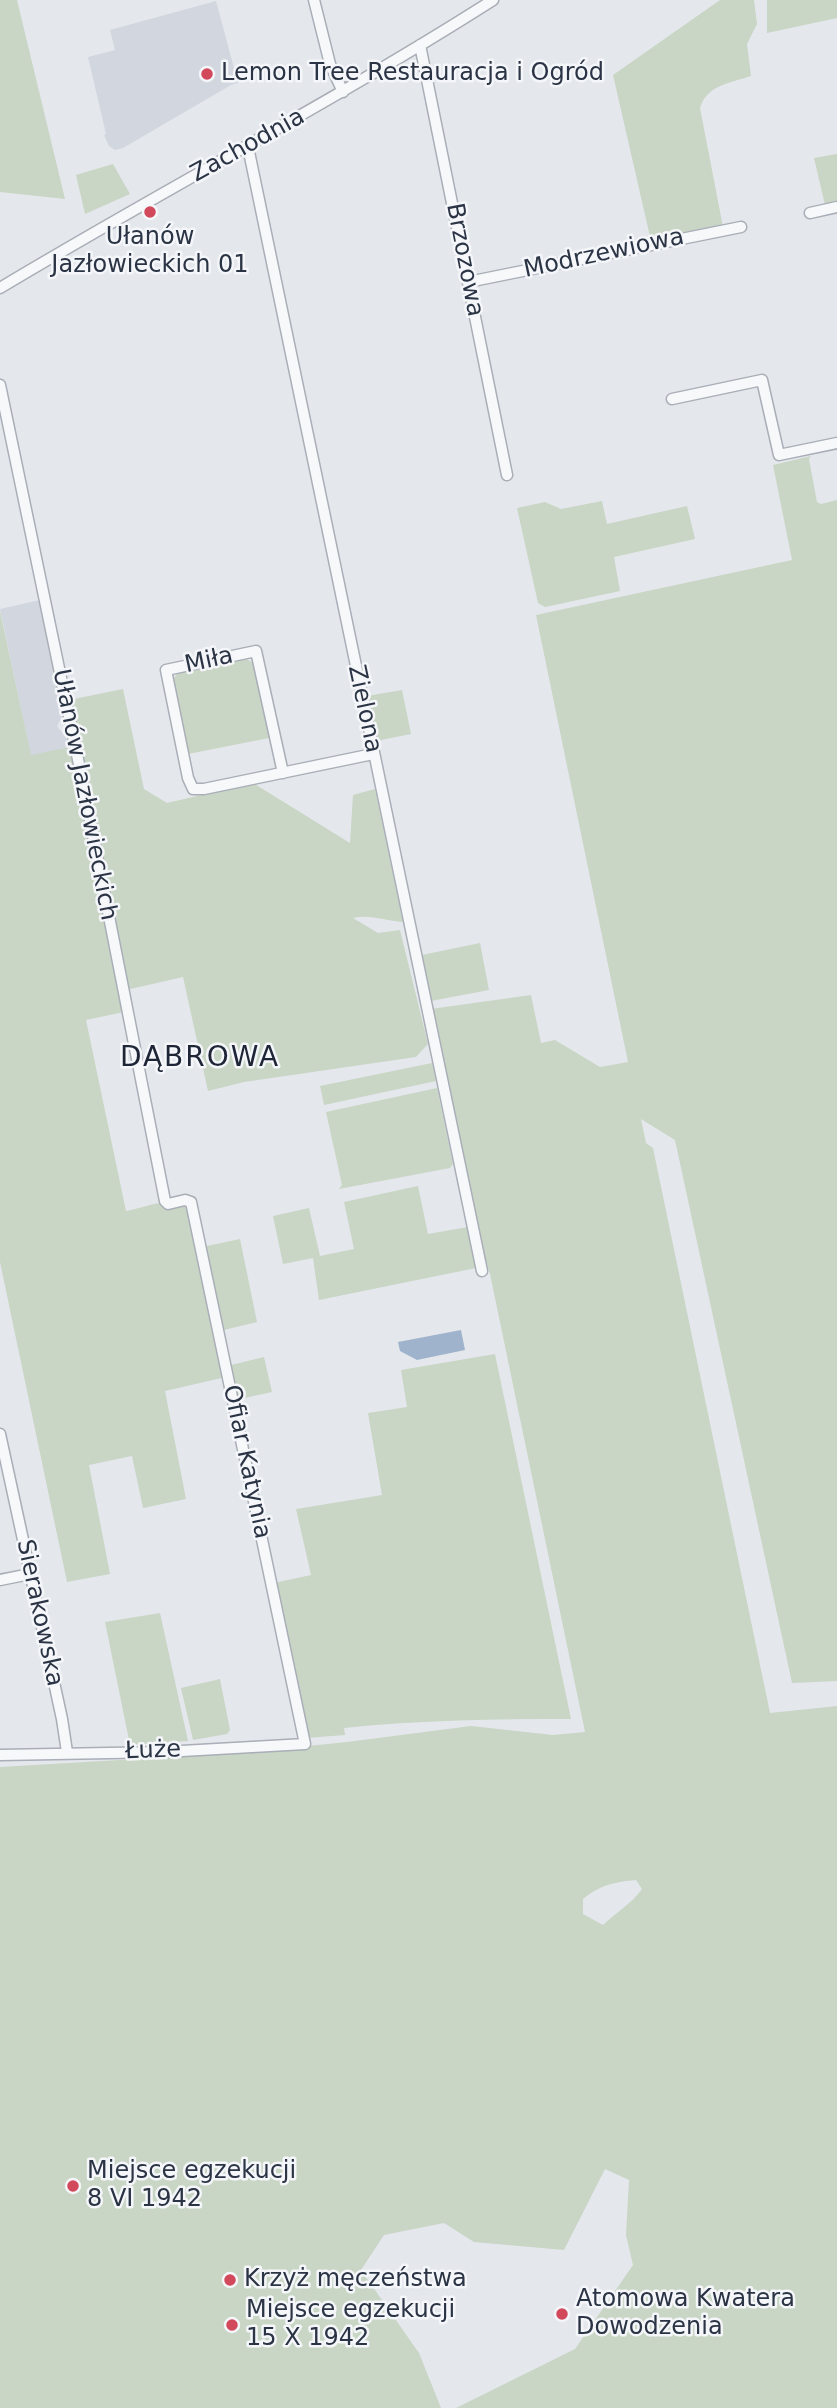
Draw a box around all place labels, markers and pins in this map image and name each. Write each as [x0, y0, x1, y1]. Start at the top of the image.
place label: Lemon Tree Restauracja i Ogród [221, 60, 604, 88]
marker: Lemon Tree Restauracja i Ogród [199, 66, 215, 82]
marker: Ułanów Jazłowieckich 01 [142, 204, 158, 220]
place label: Ułanów Jazłowieckich 01 [51, 224, 249, 280]
place label: Miejsce egzekucji 8 VI 1942 [87, 2158, 296, 2214]
marker: Miejsce egzekucji 8 VI 1942 [65, 2178, 81, 2194]
place label: Krzyż męczeństwa [244, 2266, 467, 2294]
marker: Krzyż męczeństwa [222, 2272, 238, 2288]
place label: Atomowa Kwatera Dowodzenia [576, 2286, 795, 2342]
place label: Miejsce egzekucji 15 X 1942 [246, 2297, 455, 2353]
marker: Atomowa Kwatera Dowodzenia [554, 2306, 570, 2322]
marker: Miejsce egzekucji 15 X 1942 [224, 2317, 240, 2333]

